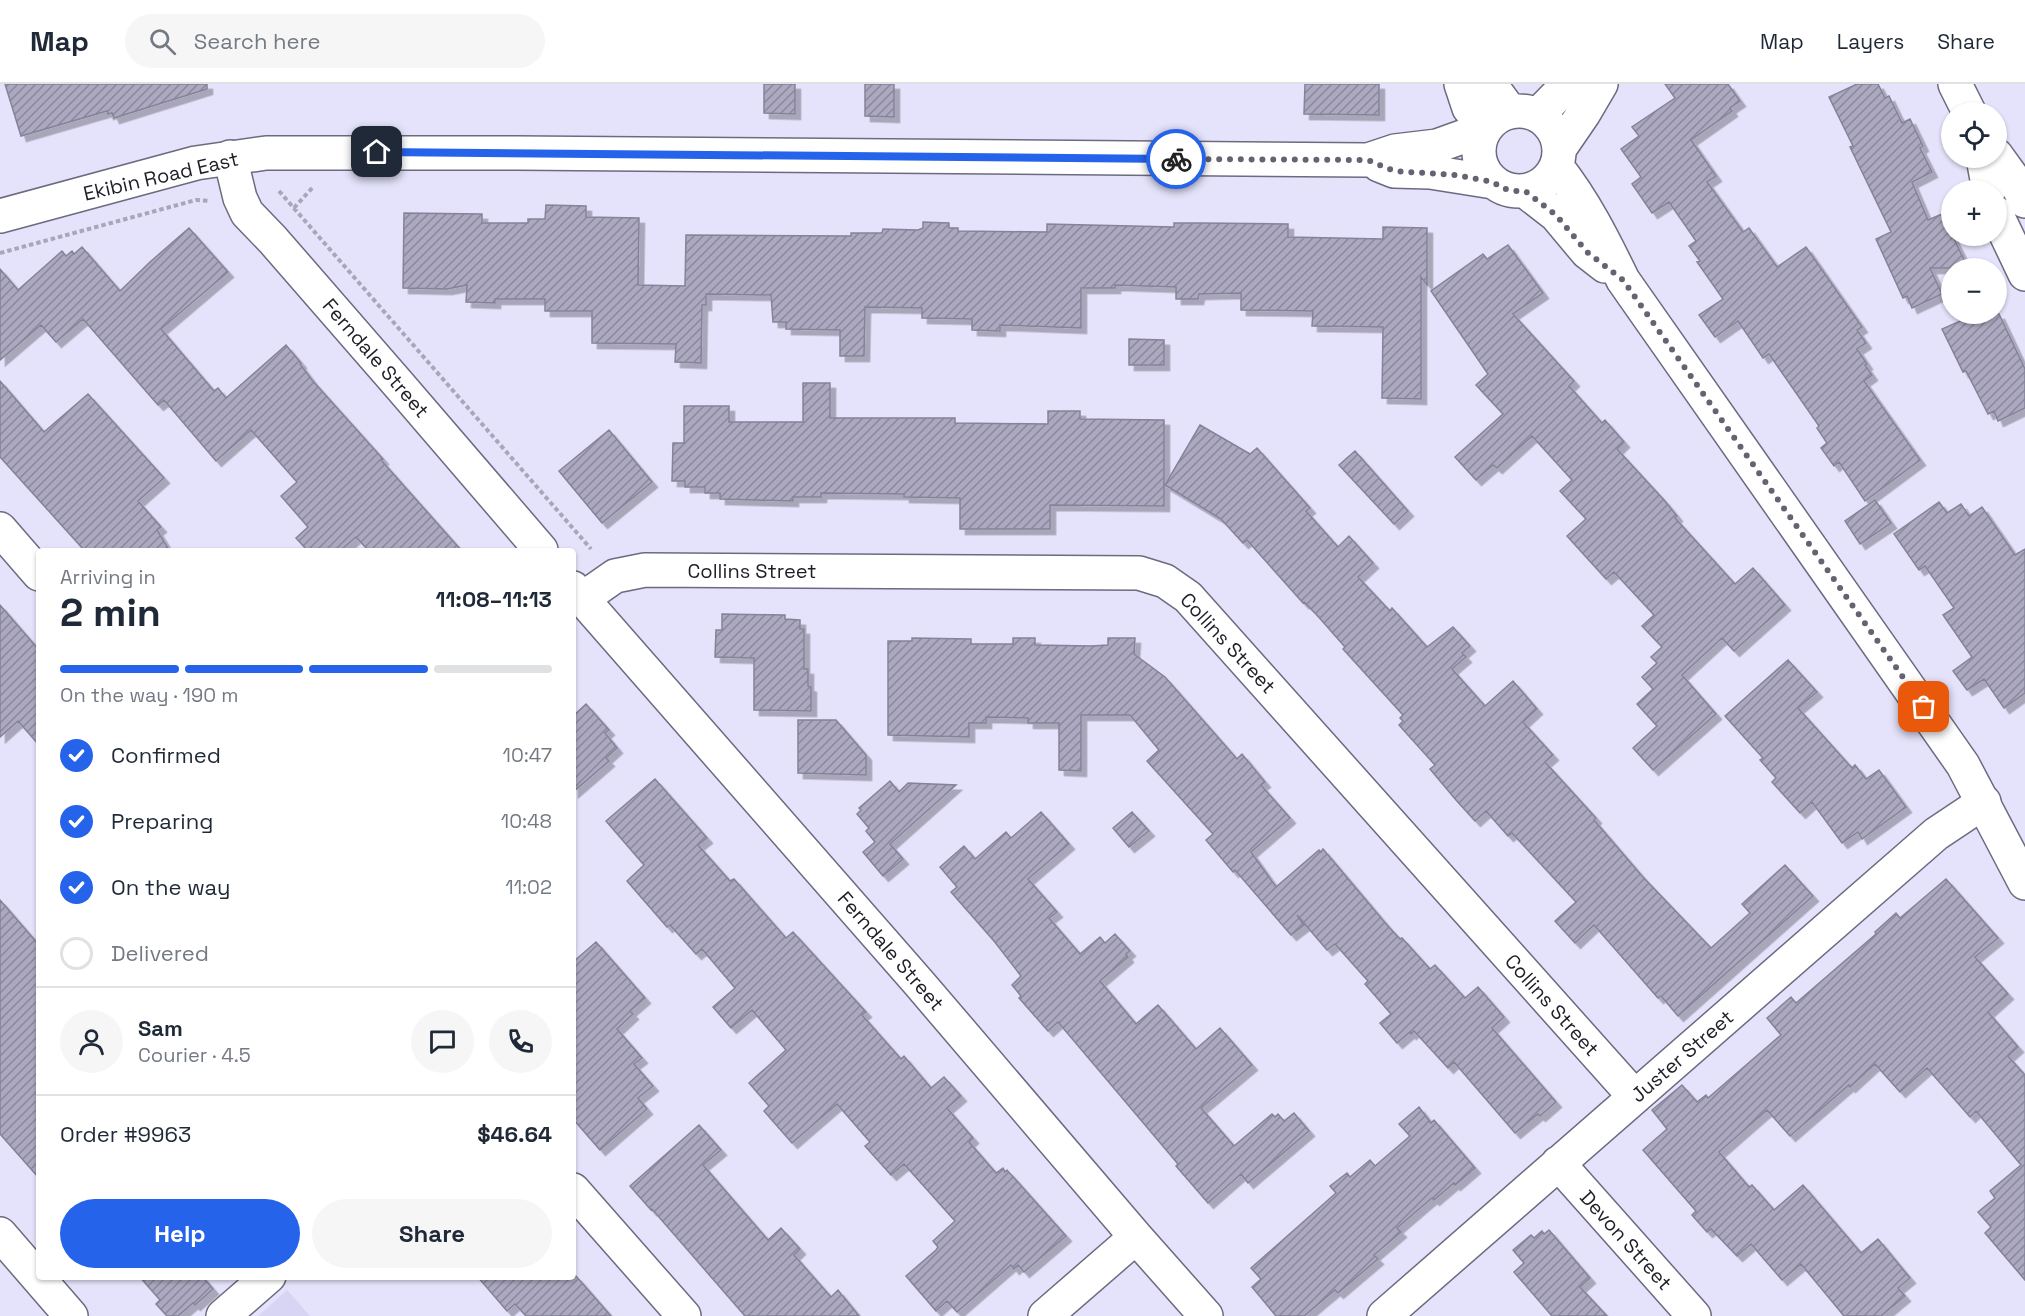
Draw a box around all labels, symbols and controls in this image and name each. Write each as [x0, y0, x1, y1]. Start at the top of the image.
search box [125, 14, 545, 68]
text: Map [30, 23, 89, 59]
icon: search [146, 25, 179, 58]
text: Search here [194, 27, 321, 55]
text: Map [1760, 28, 1804, 55]
text: Layers [1837, 28, 1904, 55]
text: Share [1937, 28, 1995, 55]
map controls [1941, 102, 2007, 324]
button: locate [1941, 102, 2007, 168]
pin [351, 126, 402, 177]
courier [1146, 129, 1206, 189]
icon: home [360, 135, 393, 168]
icon: bike [1160, 143, 1193, 176]
street label: Ekibin Road East [81, 146, 241, 206]
button: + [1941, 180, 2007, 246]
button: − [1941, 258, 2007, 324]
street label: Ferndale Street [317, 293, 435, 423]
street label: Collins Street [688, 558, 816, 584]
text: Arriving in [60, 564, 156, 590]
text: 11:08–11:13 [435, 585, 552, 613]
street label: Collins Street [1175, 587, 1281, 699]
text: 2 min [60, 588, 161, 637]
pin [1898, 681, 1949, 732]
text: On the way · 190 m [60, 682, 238, 708]
icon: bag [1907, 690, 1940, 723]
icon: check [60, 739, 93, 772]
text: Confirmed [111, 741, 221, 769]
text: 10:47 [503, 742, 552, 768]
icon: check [60, 805, 93, 838]
text: Preparing [111, 807, 213, 835]
text: 10:48 [501, 808, 552, 834]
icon: check [60, 871, 93, 904]
text: On the way [111, 873, 230, 901]
text: 11:02 [505, 874, 552, 900]
street label: Ferndale Street [832, 886, 950, 1016]
text: Delivered [111, 939, 209, 967]
street label: Collins Street [1499, 948, 1605, 1062]
street label: Juster Street [1625, 1004, 1739, 1108]
button: person [60, 1010, 123, 1073]
button: chat [411, 1010, 474, 1073]
button: phone [489, 1010, 552, 1073]
text: Sam [138, 1014, 183, 1042]
text: Courier · 4.5 [138, 1042, 251, 1068]
text: Order #9963 [60, 1120, 191, 1148]
text: $46.64 [477, 1120, 552, 1148]
street label: Devon Street [1574, 1185, 1678, 1295]
button: Help [60, 1199, 300, 1268]
button: Share [312, 1199, 552, 1268]

